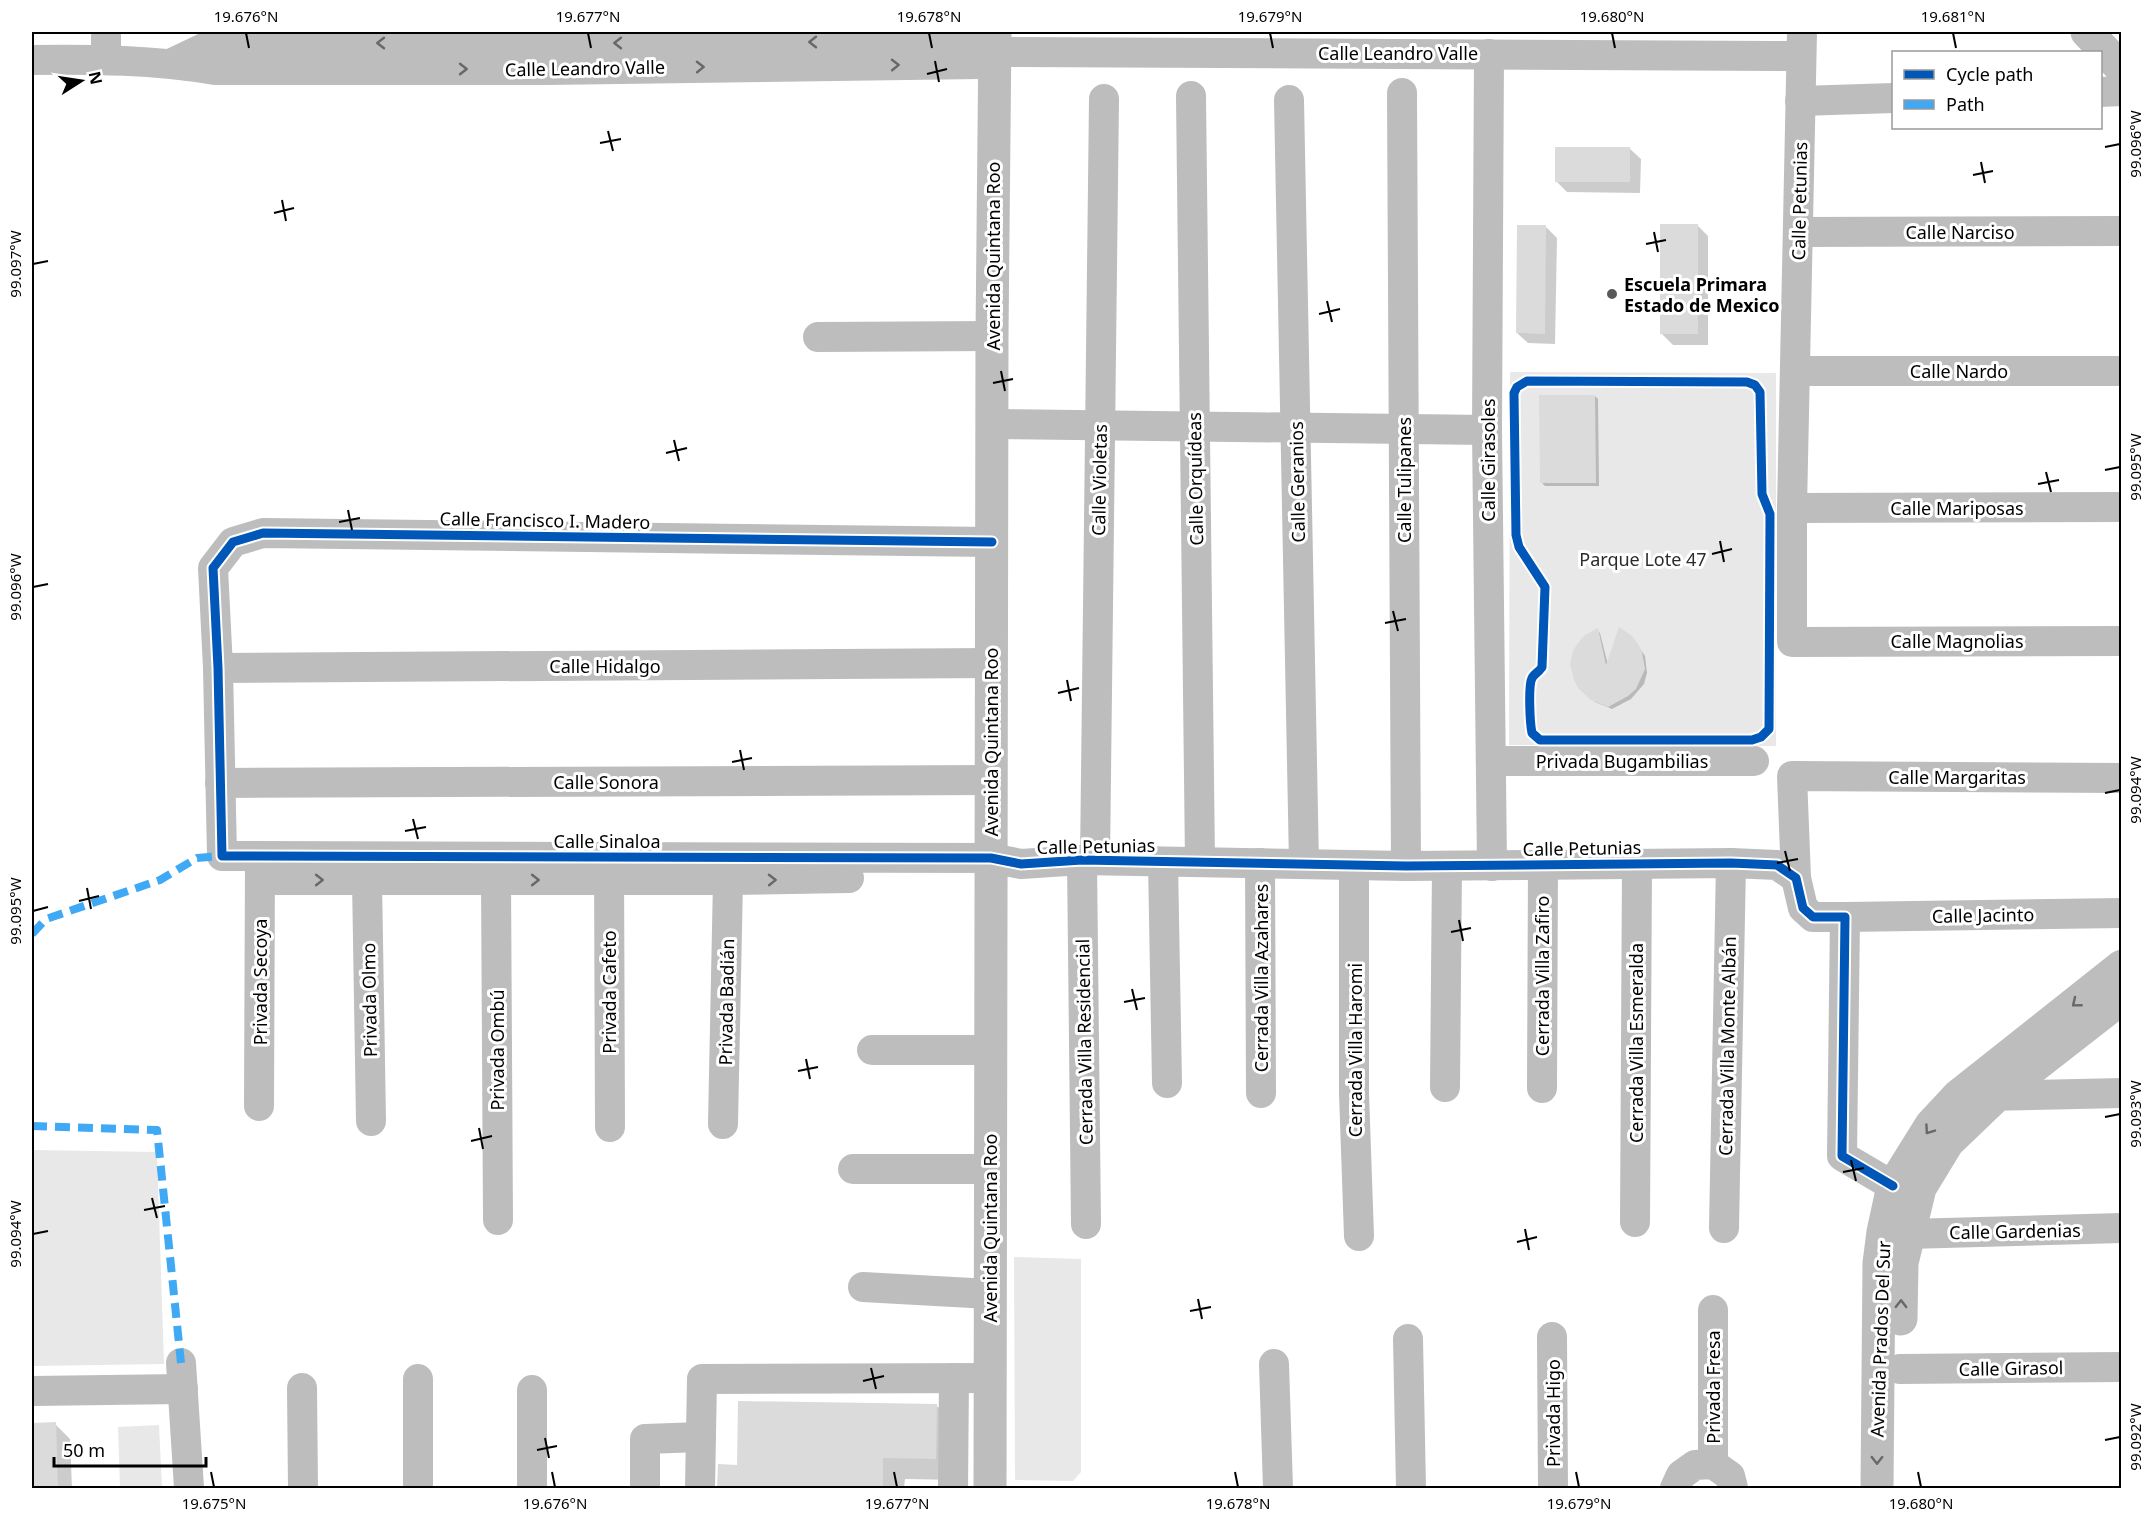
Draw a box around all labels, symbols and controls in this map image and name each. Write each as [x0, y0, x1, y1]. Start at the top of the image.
text: 19.676°N [214, 6, 278, 26]
text: 19.677°N [556, 6, 620, 26]
text: 19.678°N [897, 6, 961, 26]
text: 19.679°N [1238, 6, 1302, 26]
text: 19.680°N [1580, 6, 1644, 26]
text: 19.681°N [1921, 6, 1985, 26]
one-way arrow [809, 36, 818, 48]
one-way arrow [377, 37, 386, 49]
one-way arrow [614, 37, 623, 49]
street label: Calle Leandro Valle [1318, 41, 1478, 65]
north arrow [51, 51, 111, 111]
legend [1892, 51, 2102, 129]
street label: Calle Leandro Valle [505, 55, 665, 81]
one-way arrow [890, 59, 899, 71]
one-way arrow [695, 61, 704, 73]
text: Cycle path [1946, 62, 2033, 86]
one-way arrow [458, 63, 467, 75]
text: N [84, 69, 108, 87]
text: Path [1946, 92, 1985, 116]
text: 99.096°W [2125, 110, 2145, 178]
street label: Calle Petunias [1786, 141, 1812, 261]
street label: Avenida Quintana Roo [981, 162, 1005, 350]
street label: Calle Narciso [1905, 220, 2015, 244]
text: 99.097°W [5, 230, 25, 298]
place label: Escuela Primara Estado de Mexico [1624, 272, 1780, 317]
marker: Escuela Primara Estado de Mexico [1605, 287, 1619, 301]
street label: Calle Nardo [1910, 359, 2008, 383]
street label: Calle Girasoles [1476, 398, 1500, 522]
street label: Calle Orquídeas [1182, 412, 1208, 546]
street label: Calle Tulipanes [1392, 417, 1416, 543]
street label: Calle Geranios [1284, 421, 1310, 543]
street label: Calle Violetas [1086, 424, 1112, 536]
text: 99.095°W [2125, 433, 2145, 501]
street label: Calle Mariposas [1890, 496, 2024, 520]
street label: Calle Francisco I. Madero [440, 506, 650, 534]
park label: Parque Lote 47 [1579, 547, 1707, 571]
text: 99.096°W [5, 553, 25, 621]
street label: Calle Magnolias [1890, 629, 2024, 653]
street label: Avenida Quintana Roo [979, 648, 1003, 836]
street label: Calle Hidalgo [549, 654, 661, 678]
street label: Privada Bugambilias [1536, 749, 1708, 773]
text: 99.094°W [2125, 756, 2145, 824]
street label: Calle Margaritas [1888, 765, 2026, 789]
street label: Calle Sonora [553, 770, 659, 794]
street label: Calle Sinaloa [554, 829, 660, 853]
street label: Calle Petunias [1036, 833, 1156, 859]
street label: Calle Petunias [1522, 835, 1642, 861]
one-way arrow [767, 873, 776, 886]
one-way arrow [314, 874, 323, 886]
one-way arrow [530, 874, 539, 886]
text: 99.095°W [5, 877, 25, 945]
street label: Cerrada Villa Azahares [1249, 884, 1273, 1072]
street label: Cerrada Villa Zafiro [1530, 896, 1554, 1056]
street label: Calle Jacinto [1932, 902, 2034, 928]
street label: Privada Secoya [248, 919, 272, 1045]
street label: Privada Cafeto [597, 930, 621, 1054]
street label: Cerrada Villa Monte Albán [1713, 936, 1741, 1156]
street label: Privada Badián [713, 938, 739, 1066]
street label: Cerrada Villa Residencial [1070, 939, 1098, 1145]
street label: Privada Olmo [356, 943, 382, 1057]
street label: Cerrada Villa Esmeralda [1624, 943, 1648, 1143]
street label: Cerrada Villa Haromi [1343, 963, 1367, 1137]
street label: Privada Ombú [485, 989, 509, 1111]
one-way arrow [2072, 995, 2083, 1006]
text: 99.093°W [2125, 1080, 2145, 1148]
one-way arrow [1925, 1123, 1936, 1134]
street label: Avenida Quintana Roo [978, 1134, 1002, 1322]
text: 99.094°W [5, 1200, 25, 1268]
street label: Calle Gardenias [1949, 1218, 2081, 1244]
street label: Avenida Prados Del Sur [1865, 1240, 1895, 1438]
one-way arrow [1895, 1300, 1908, 1309]
street label: Privada Fresa [1701, 1330, 1725, 1444]
street label: Calle Girasol [1958, 1355, 2064, 1381]
street label: Privada Higo [1541, 1359, 1565, 1467]
text: 99.092°W [2125, 1403, 2145, 1471]
scale bar [54, 1430, 206, 1468]
text: 50 m [63, 1438, 105, 1462]
one-way arrow [1871, 1456, 1883, 1465]
text: 19.675°N [182, 1493, 246, 1513]
text: 19.676°N [523, 1493, 587, 1513]
text: 19.677°N [865, 1493, 929, 1513]
text: 19.678°N [1206, 1493, 1270, 1513]
text: 19.679°N [1547, 1493, 1611, 1513]
text: 19.680°N [1889, 1493, 1953, 1513]

